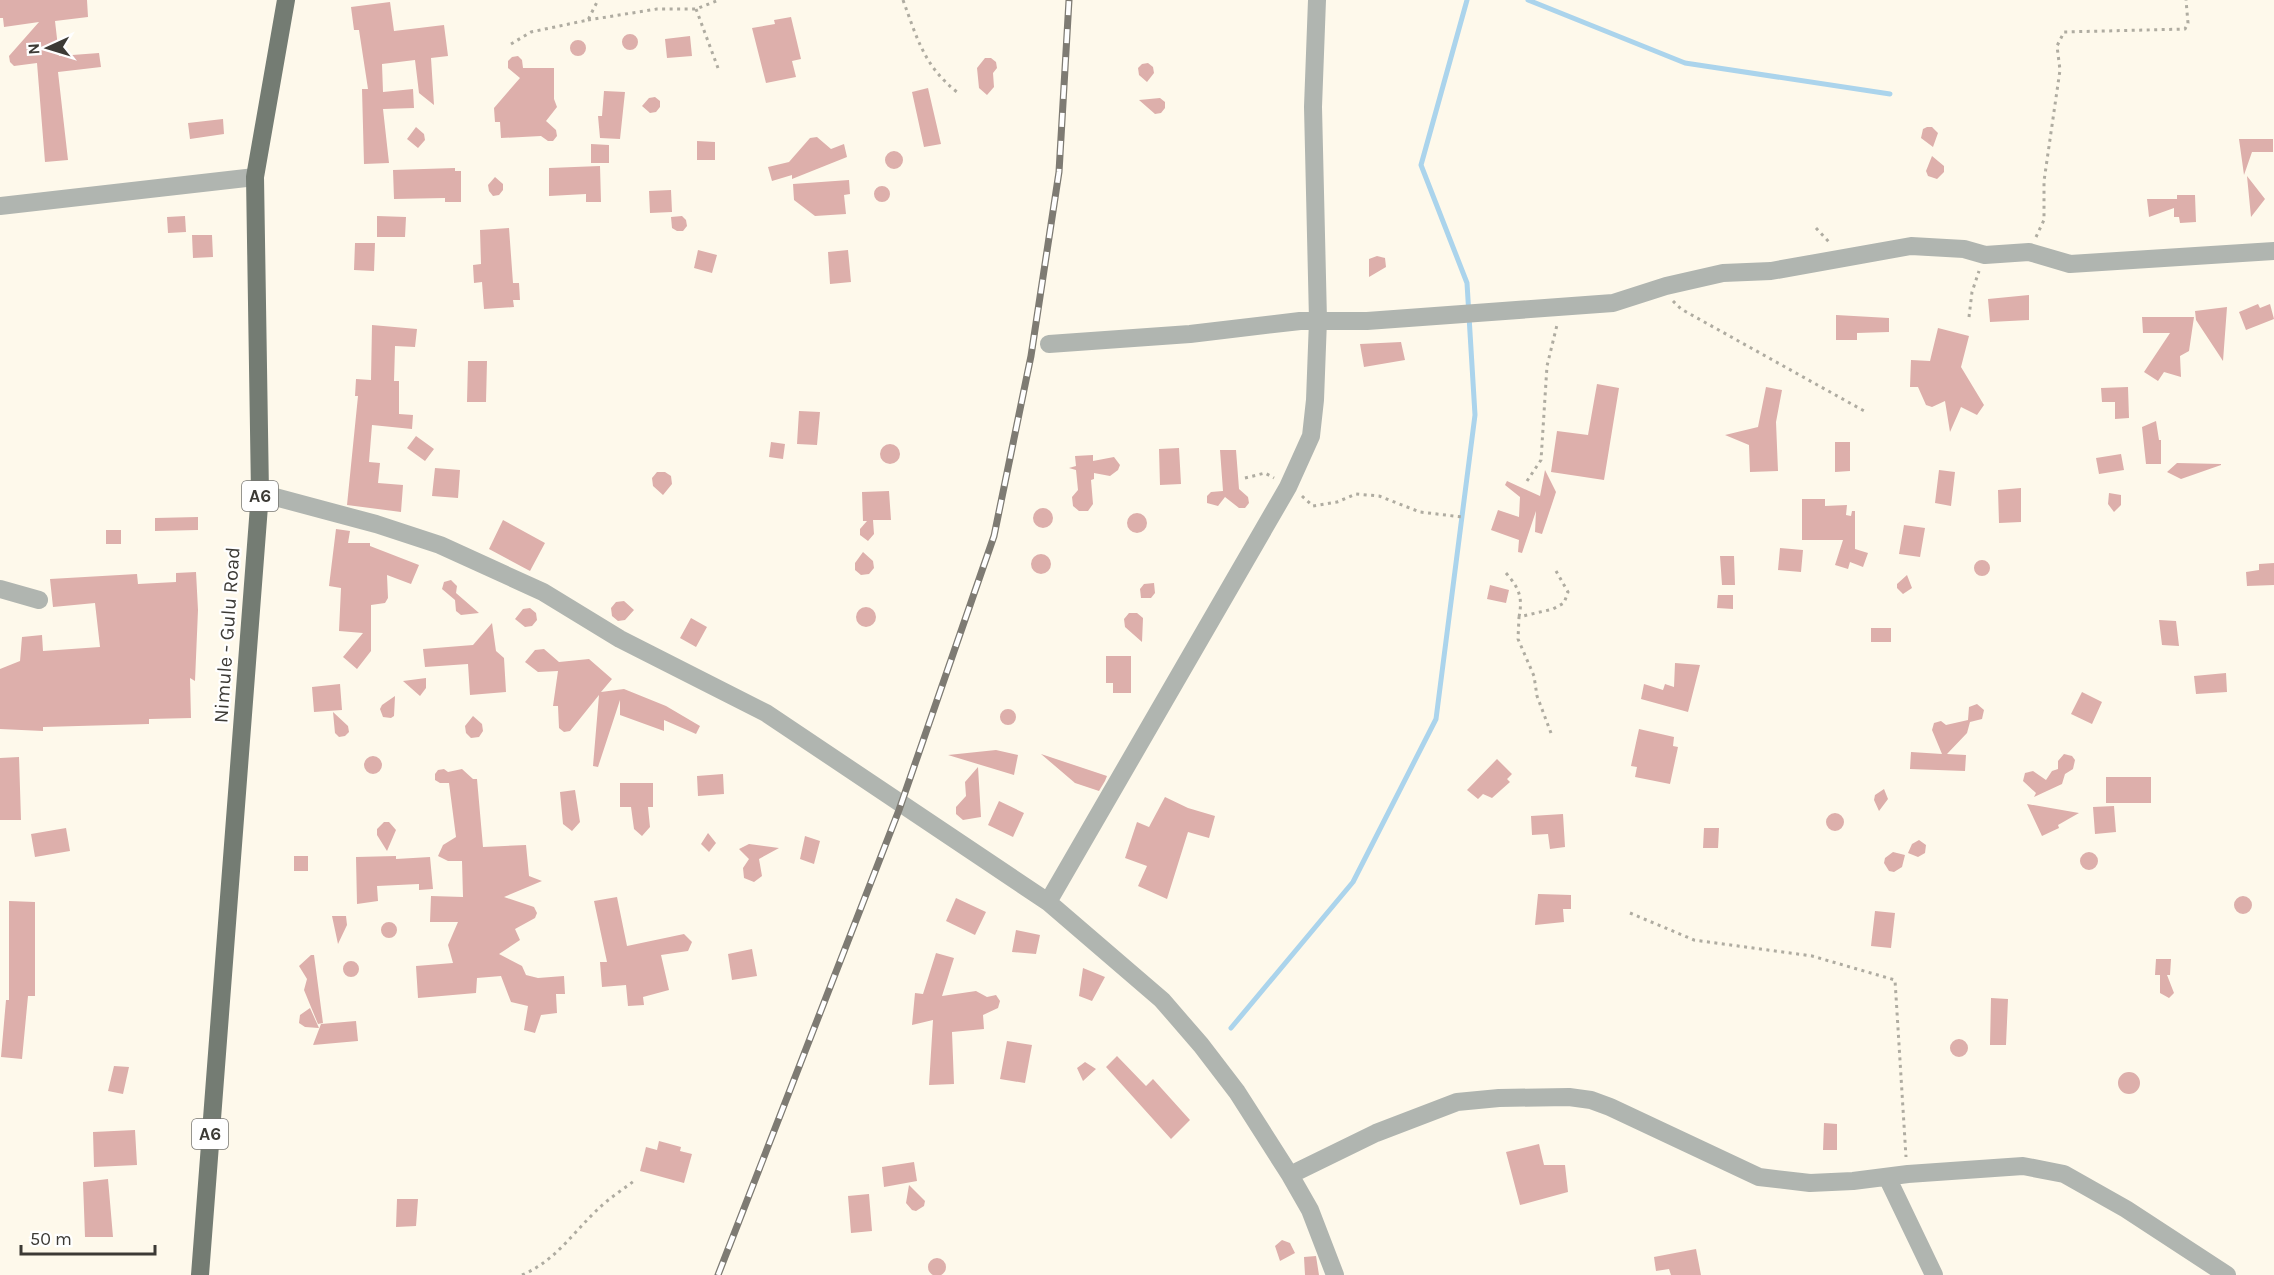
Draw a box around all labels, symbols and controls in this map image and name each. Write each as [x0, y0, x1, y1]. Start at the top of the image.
north arrow [18, 18, 78, 78]
text: N [24, 43, 43, 55]
road number: A6 [242, 481, 278, 511]
street label: Nimule - Gulu Road [209, 546, 245, 724]
road number: A6 [192, 1119, 228, 1149]
scale bar [21, 1218, 154, 1256]
text: 50 m [30, 1228, 72, 1250]

